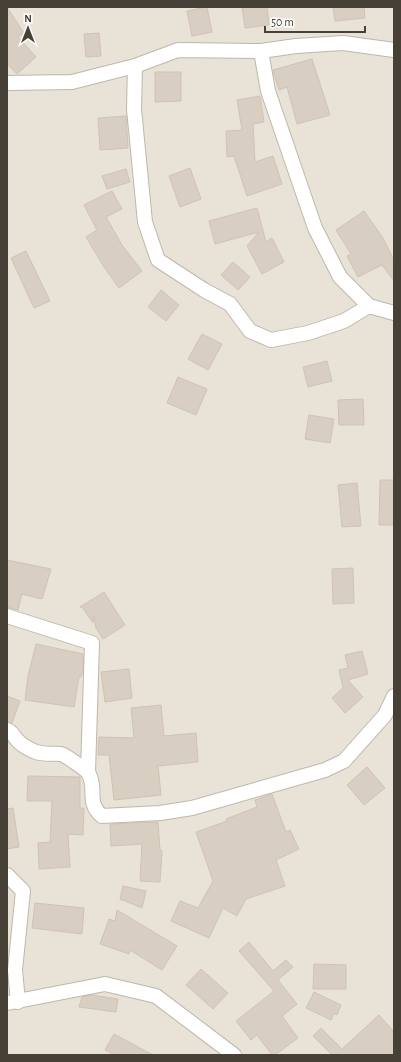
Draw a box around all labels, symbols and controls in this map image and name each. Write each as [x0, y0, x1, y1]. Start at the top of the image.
north arrow [8, 8, 48, 48]
scale bar [265, 8, 365, 34]
text: N [24, 13, 32, 24]
text: 50 m [271, 16, 294, 28]

